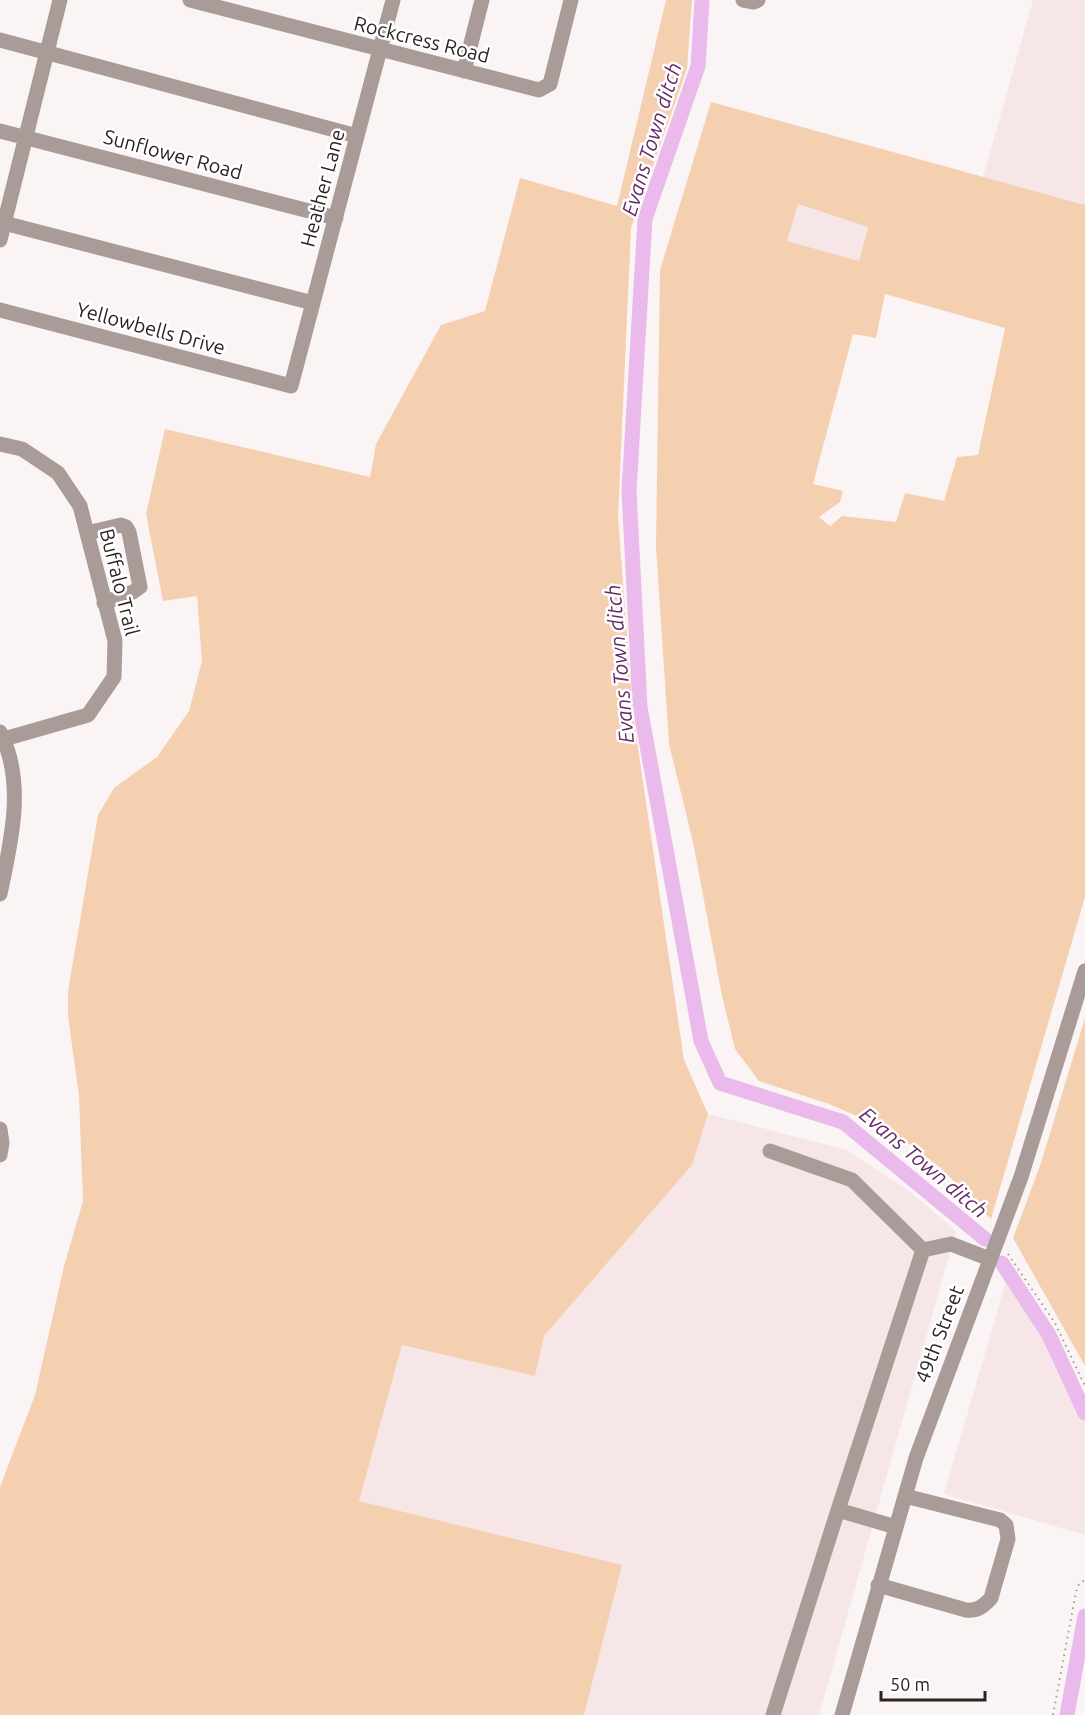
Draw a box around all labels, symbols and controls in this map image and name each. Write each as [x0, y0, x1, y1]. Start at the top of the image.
street label: Rockcress Road [352, 11, 492, 67]
water label: Evans Town ditch [616, 59, 686, 219]
street label: Sunflower Road [101, 124, 245, 184]
street label: Heather Lane [295, 127, 349, 249]
street label: Yellowbells Drive [74, 297, 228, 359]
street label: Buffalo Trail [96, 526, 144, 638]
water label: Evans Town ditch [600, 584, 638, 744]
water label: Evans Town ditch [855, 1102, 993, 1222]
street label: 49th Street [910, 1282, 968, 1386]
scale bar [881, 1664, 984, 1702]
text: 50 m [890, 1674, 930, 1694]

